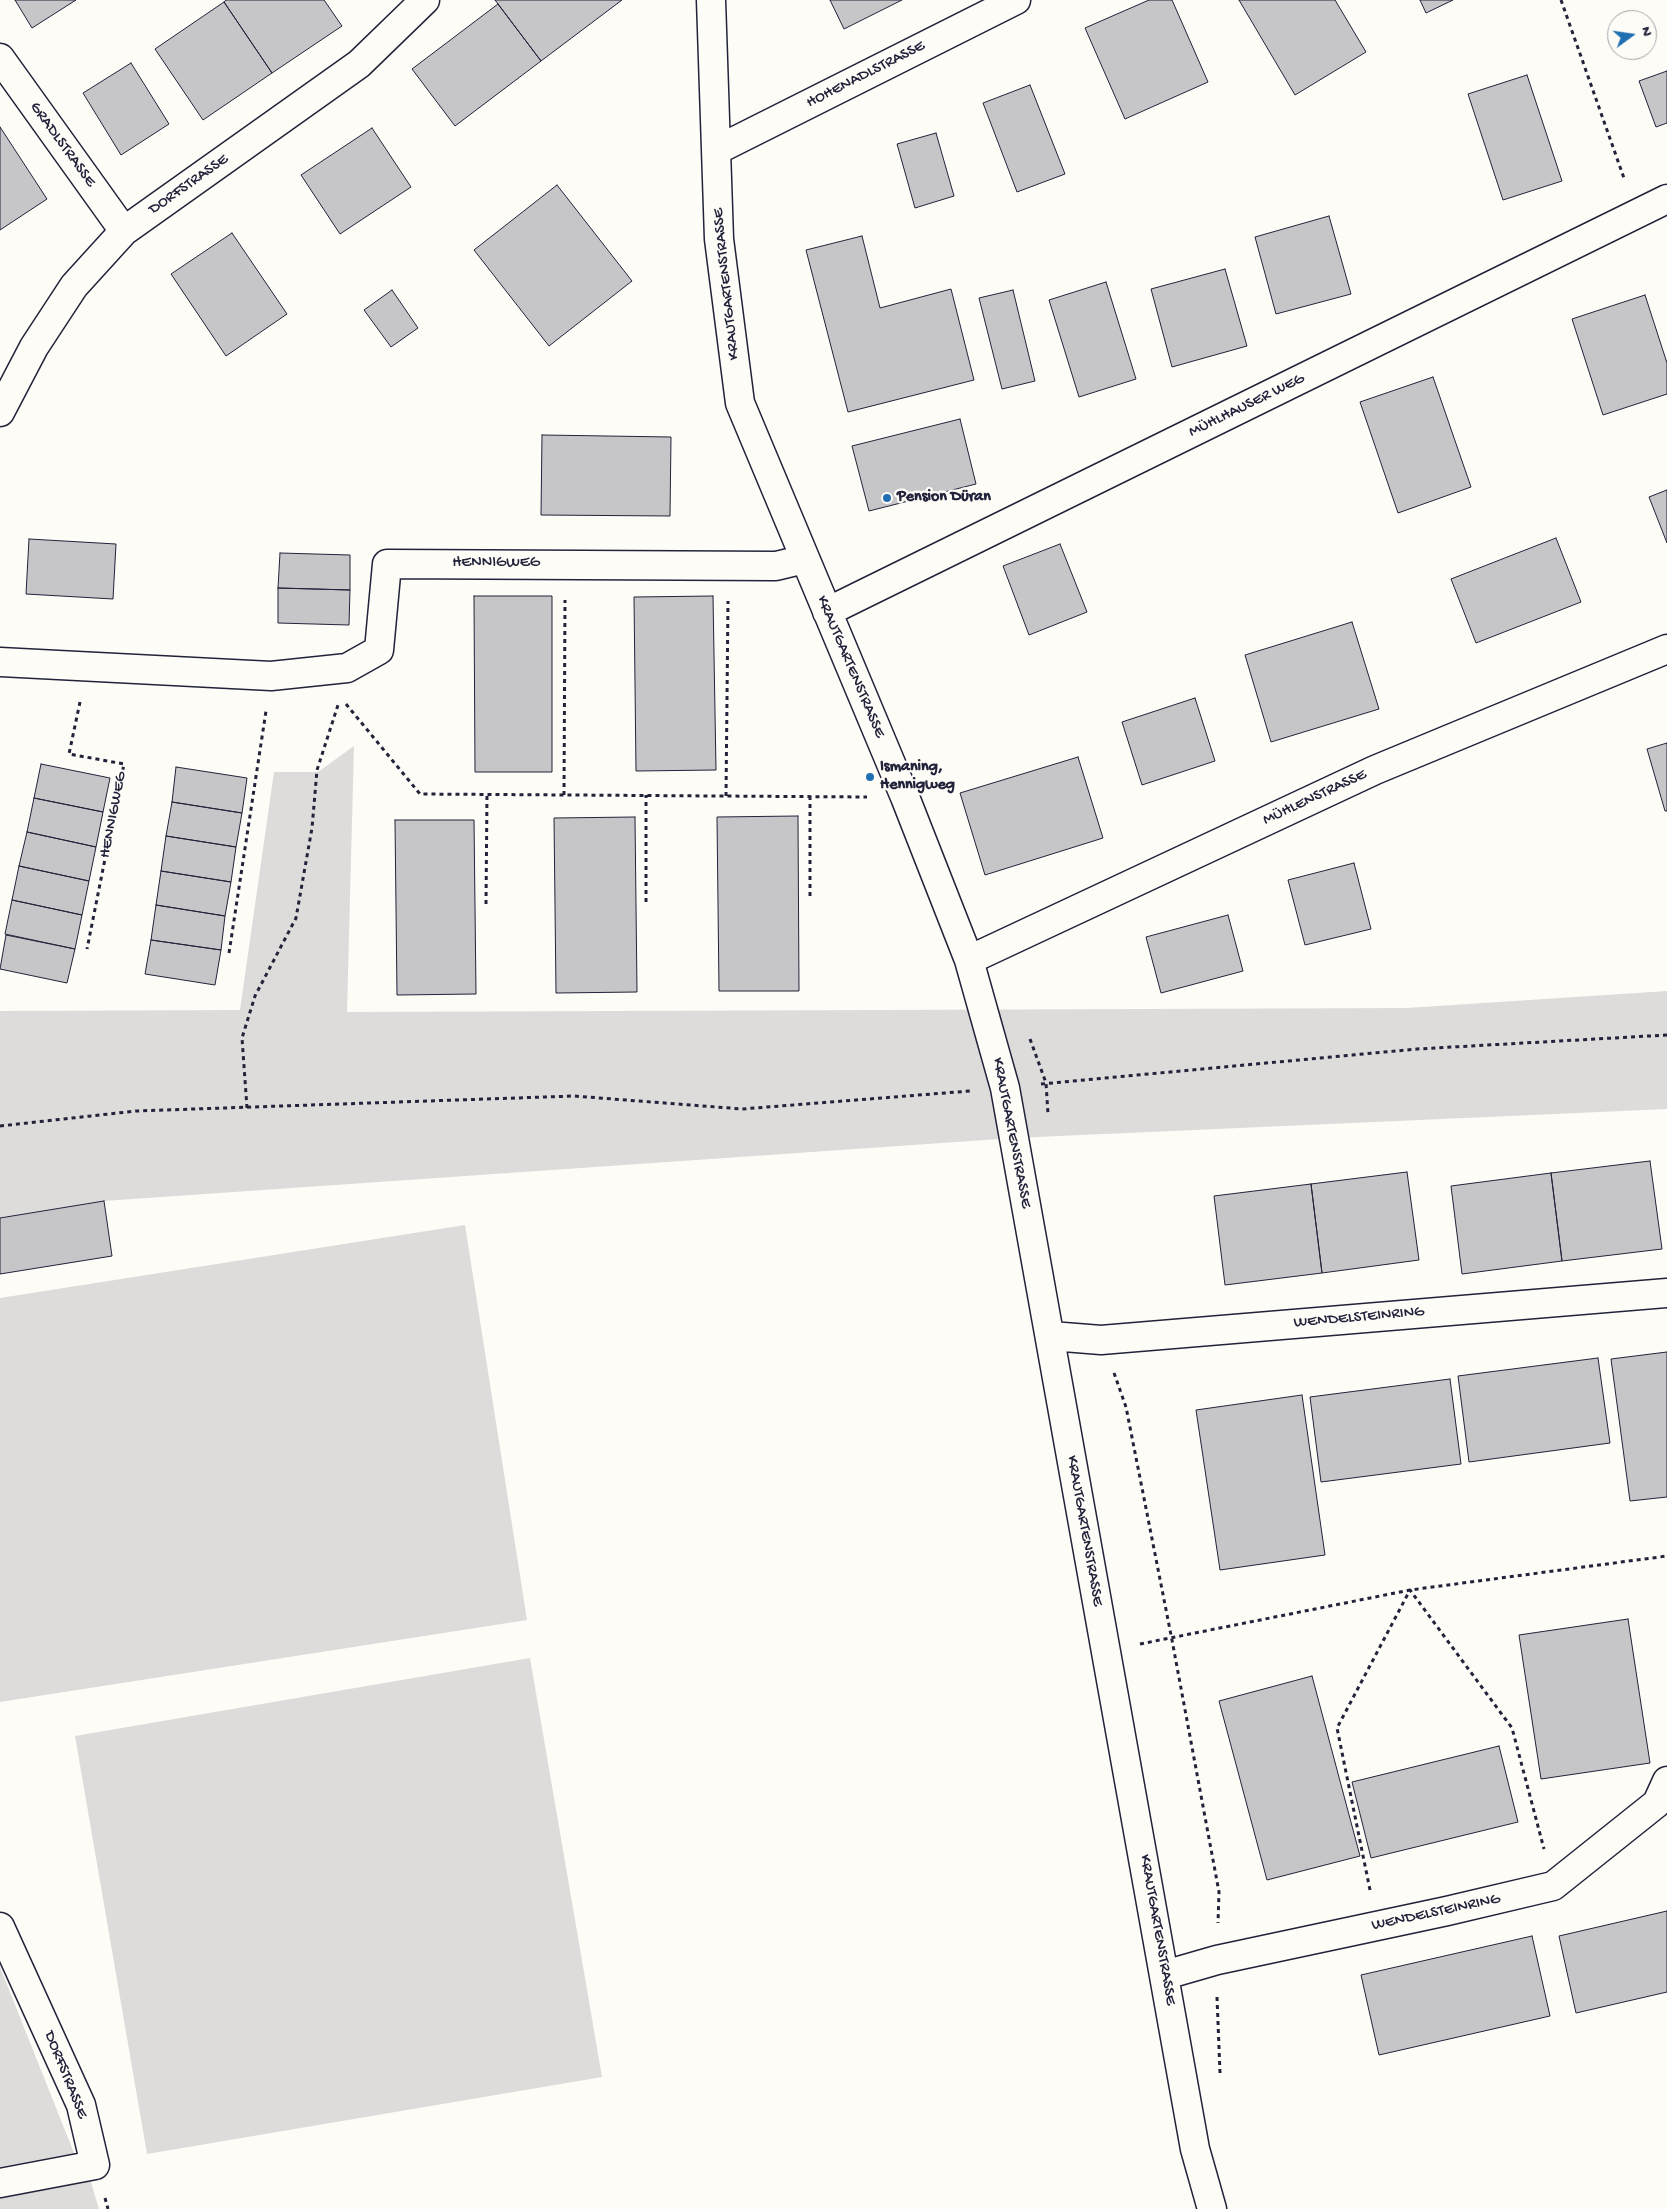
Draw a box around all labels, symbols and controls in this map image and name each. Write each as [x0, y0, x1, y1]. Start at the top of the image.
north arrow [1607, 10, 1657, 60]
text: N [1637, 25, 1655, 38]
street label: HOHENADLSTRASSE [804, 37, 928, 113]
street label: GRADLSTRASSE [25, 99, 99, 191]
street label: DORFSTRASSE [145, 151, 233, 219]
street label: KRAUTGARTENSTRASSE [709, 207, 745, 361]
street label: MÜHLHAUSER WEG [1186, 370, 1308, 442]
place label: Pension Düran [897, 488, 991, 508]
marker: Pension Düran [881, 492, 893, 504]
street label: HENNIGWEG [452, 554, 540, 574]
street label: KRAUTGARTENSTRASSE [811, 593, 889, 741]
place label: Ismaning, Hennigweg [880, 758, 955, 796]
street label: MÜHLENSTRASSE [1260, 766, 1370, 830]
street label: HENNIGWEG [96, 770, 132, 860]
marker: Ismaning, Hennigweg [864, 771, 876, 783]
street label: KRAUTGARTENSTRASSE [987, 1056, 1035, 1210]
street label: WENDELSTEINRING [1293, 1303, 1425, 1333]
street label: KRAUTGARTENSTRASSE [1061, 1454, 1107, 1608]
street label: KRAUTGARTENSTRASSE [1134, 1853, 1180, 2007]
street label: WENDELSTEINRING [1370, 1890, 1502, 1936]
street label: DORFSTRASSE [39, 2028, 91, 2122]

